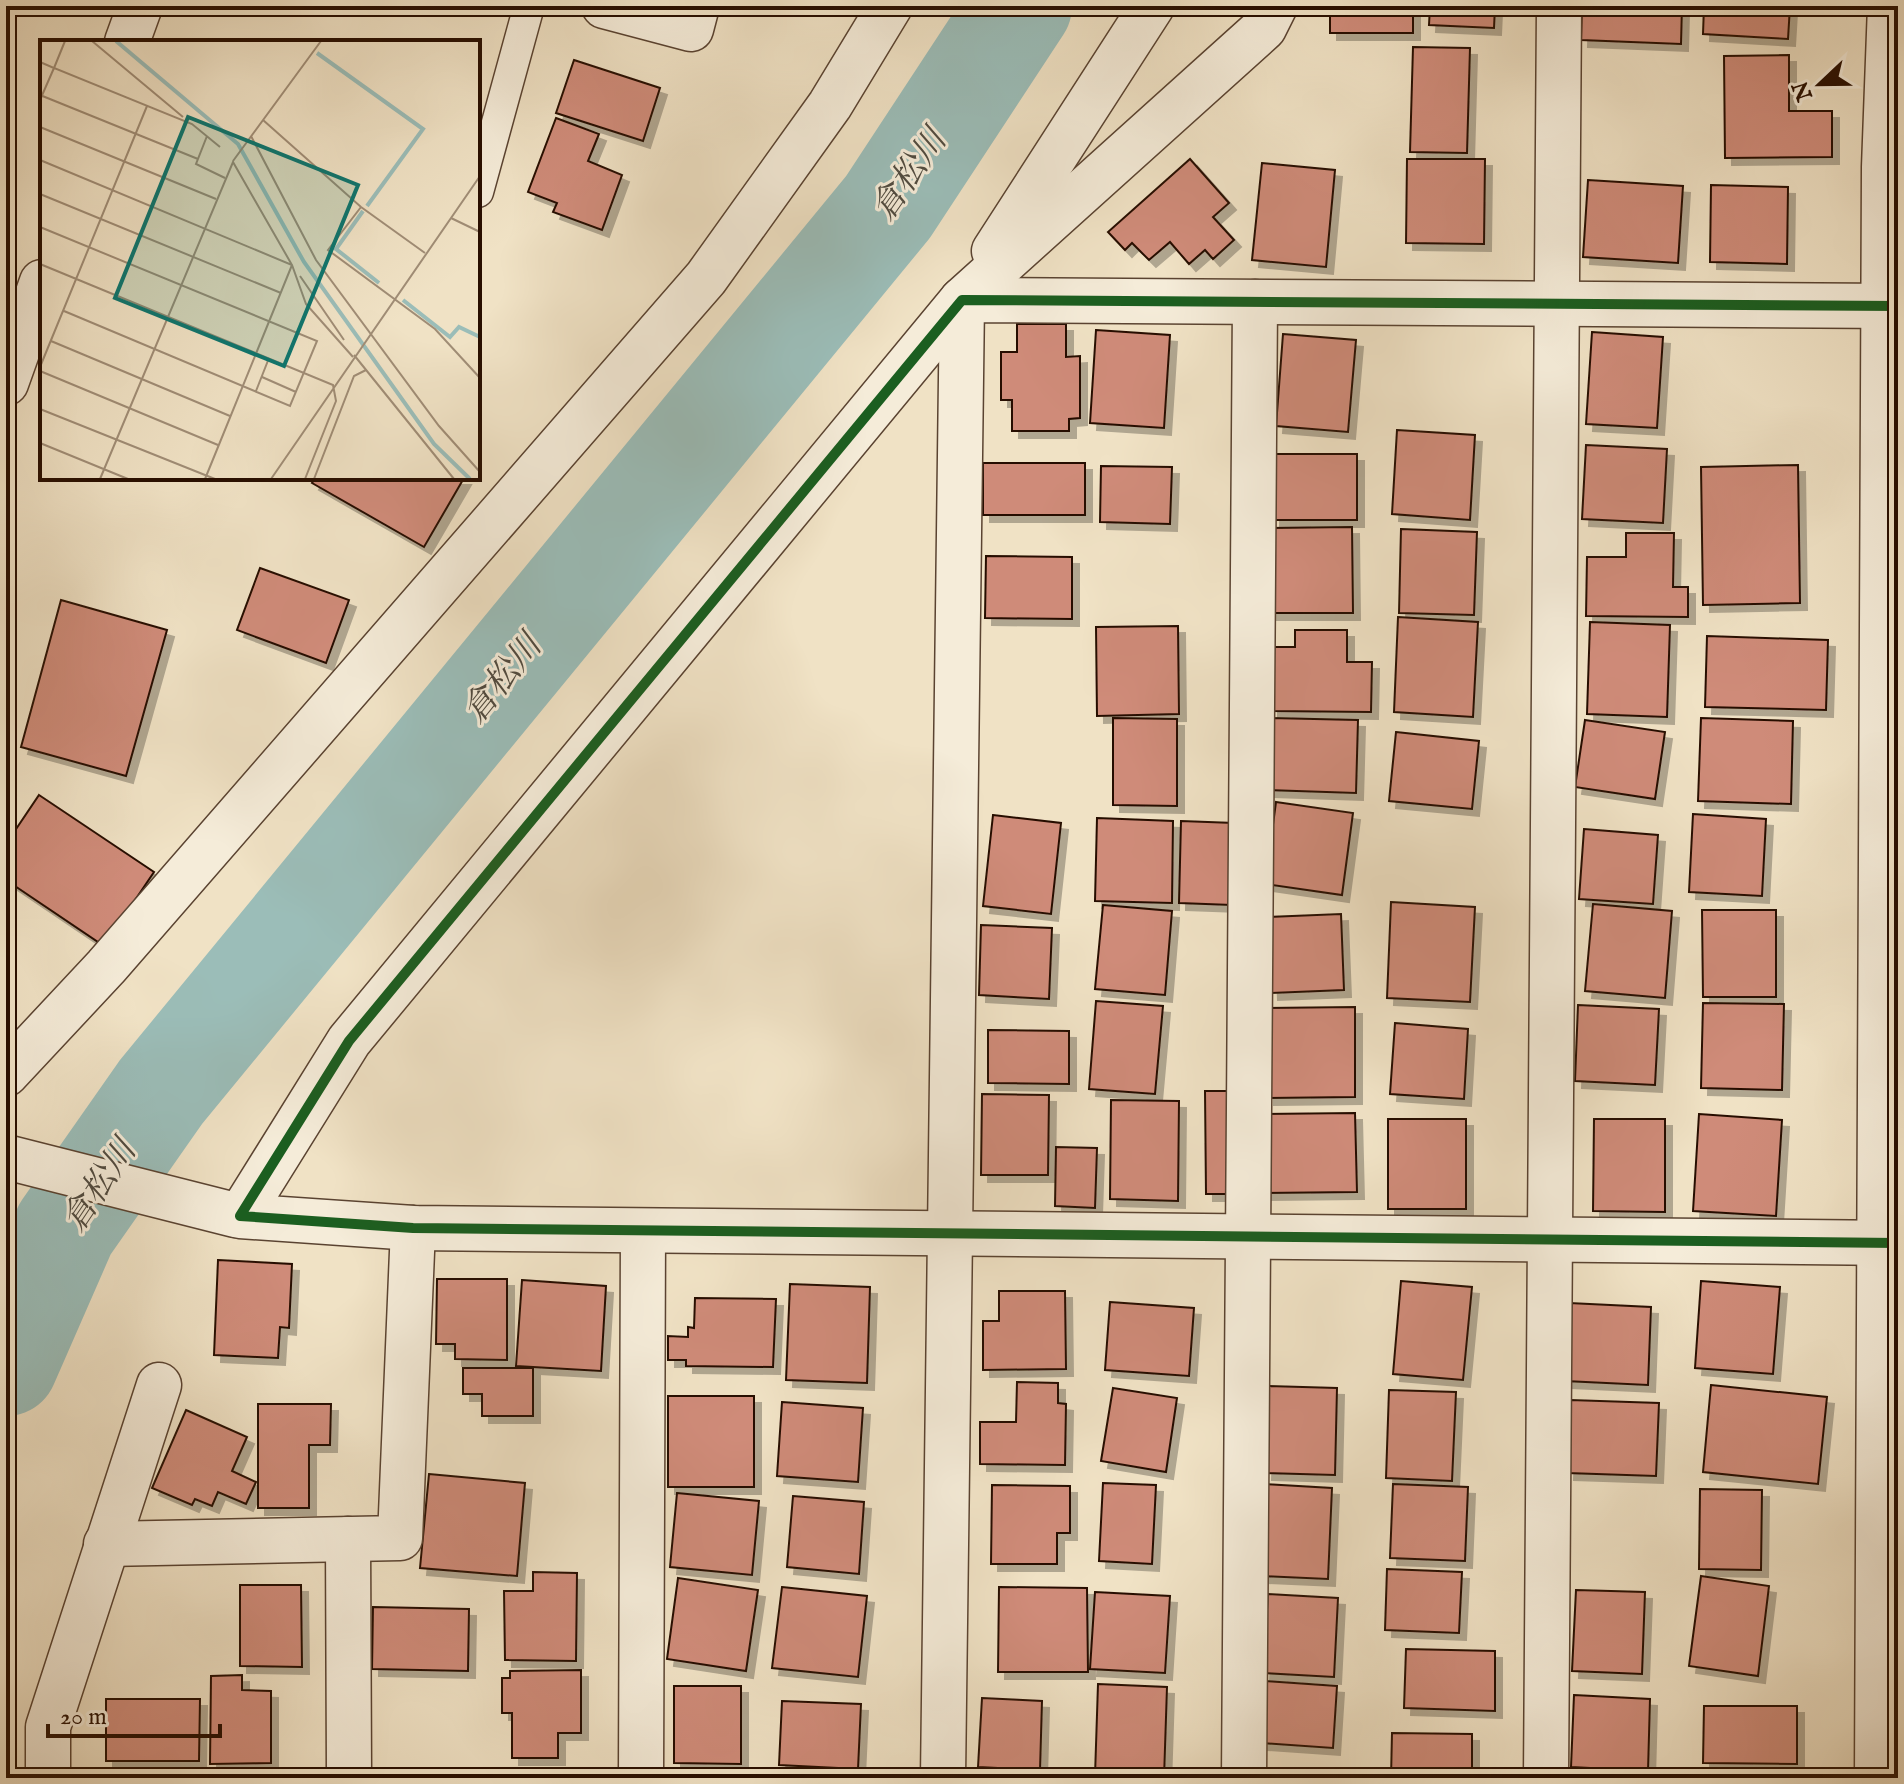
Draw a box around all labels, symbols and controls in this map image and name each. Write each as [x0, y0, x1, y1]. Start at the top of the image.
inset map [40, 40, 480, 480]
north arrow [1780, 44, 1860, 124]
text: N [1787, 77, 1820, 106]
water label: 倉松川 [863, 118, 959, 230]
water label: 倉松川 [454, 623, 554, 733]
water label: 倉松川 [54, 1129, 149, 1241]
scale bar [48, 1688, 220, 1738]
text: 20 m [60, 1702, 107, 1733]

